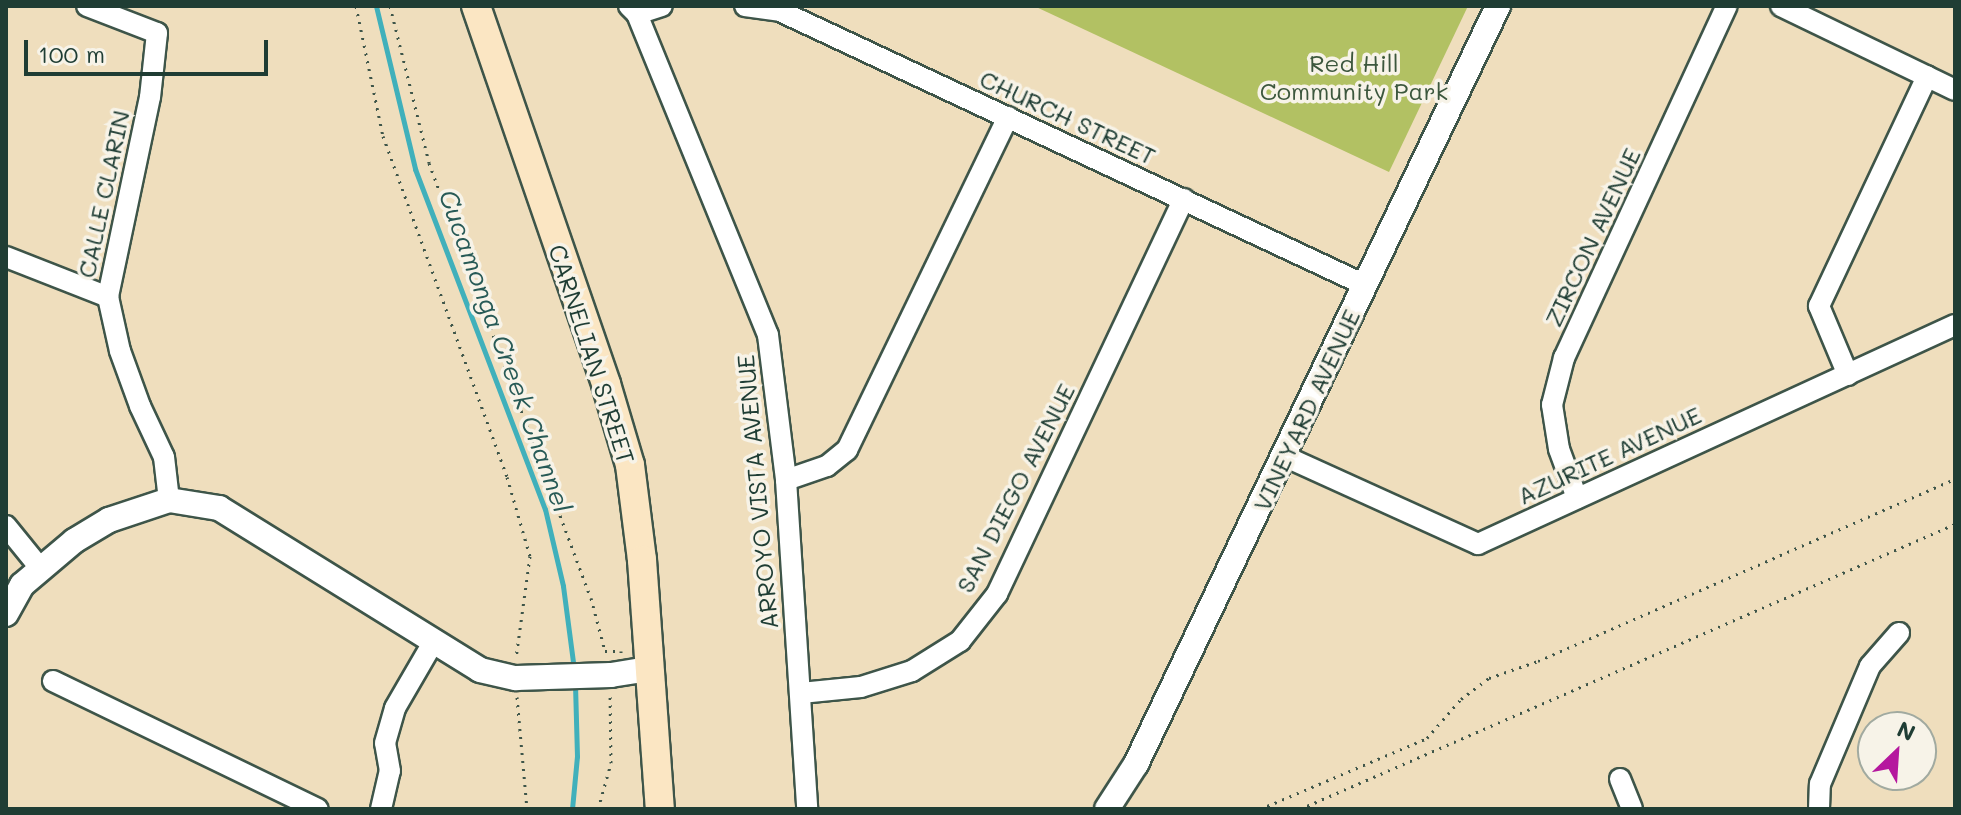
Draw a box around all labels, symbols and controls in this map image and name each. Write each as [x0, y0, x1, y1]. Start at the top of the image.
scale bar [28, 24, 272, 74]
text: 100 m [38, 38, 105, 69]
park label: Red Hill Community Park [1260, 49, 1448, 105]
street label: CHURCH STREET [975, 64, 1161, 170]
street label: CALLE CLARIN [71, 108, 135, 280]
street label: ZIRCON AVENUE [1538, 143, 1646, 331]
water label: Cucamonga Creek Channel [432, 185, 578, 517]
street label: CARNELIAN STREET [543, 241, 641, 467]
street label: VINEYARD AVENUE [1247, 305, 1365, 515]
street label: ARROYO VISTA AVENUE [731, 353, 783, 631]
street label: SAN DIEGO AVENUE [950, 379, 1080, 597]
street label: AZURITE AVENUE [1513, 400, 1705, 510]
north arrow [1857, 711, 1937, 791]
text: N [1893, 714, 1920, 747]

